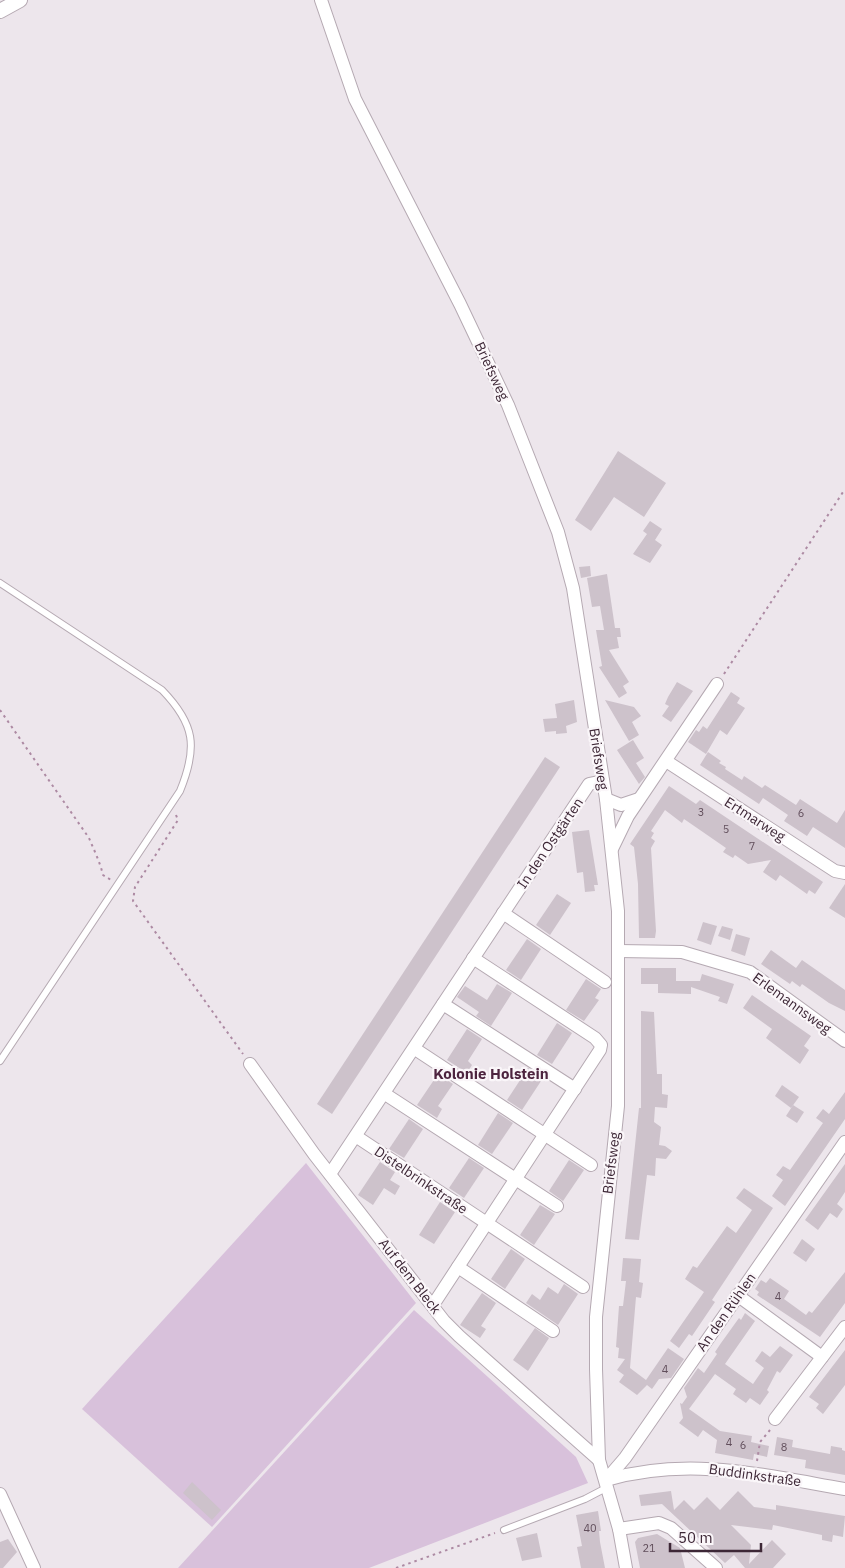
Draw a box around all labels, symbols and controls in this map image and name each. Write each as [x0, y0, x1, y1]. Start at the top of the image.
street label: Briefsweg [471, 339, 514, 404]
street label: Briefsweg [585, 727, 613, 792]
street label: Ertmarweg [721, 793, 789, 846]
street label: In den Ostgärten [513, 794, 587, 892]
house number: 3 [698, 805, 704, 819]
house number: 6 [798, 806, 804, 820]
house number: 5 [723, 822, 729, 836]
house number: 7 [749, 839, 755, 853]
street label: Erlemannsweg [749, 968, 835, 1038]
district label: Kolonie Holstein [433, 1064, 549, 1083]
street label: Briefsweg [598, 1130, 624, 1195]
street label: Distelbrinkstraße [371, 1142, 471, 1218]
street label: Auf dem Bleck [375, 1235, 446, 1318]
street label: An den Rühlen [692, 1269, 760, 1355]
house number: 4 [775, 1289, 782, 1303]
house number: 4 [662, 1362, 669, 1376]
house number: 4 [726, 1435, 733, 1449]
house number: 6 [740, 1438, 746, 1452]
house number: 8 [781, 1440, 787, 1454]
street label: Buddinkstraße [708, 1460, 803, 1490]
scale bar [670, 1520, 761, 1552]
house number: 40 [583, 1521, 597, 1535]
text: 50 m [678, 1528, 713, 1547]
house number: 21 [642, 1541, 656, 1555]

